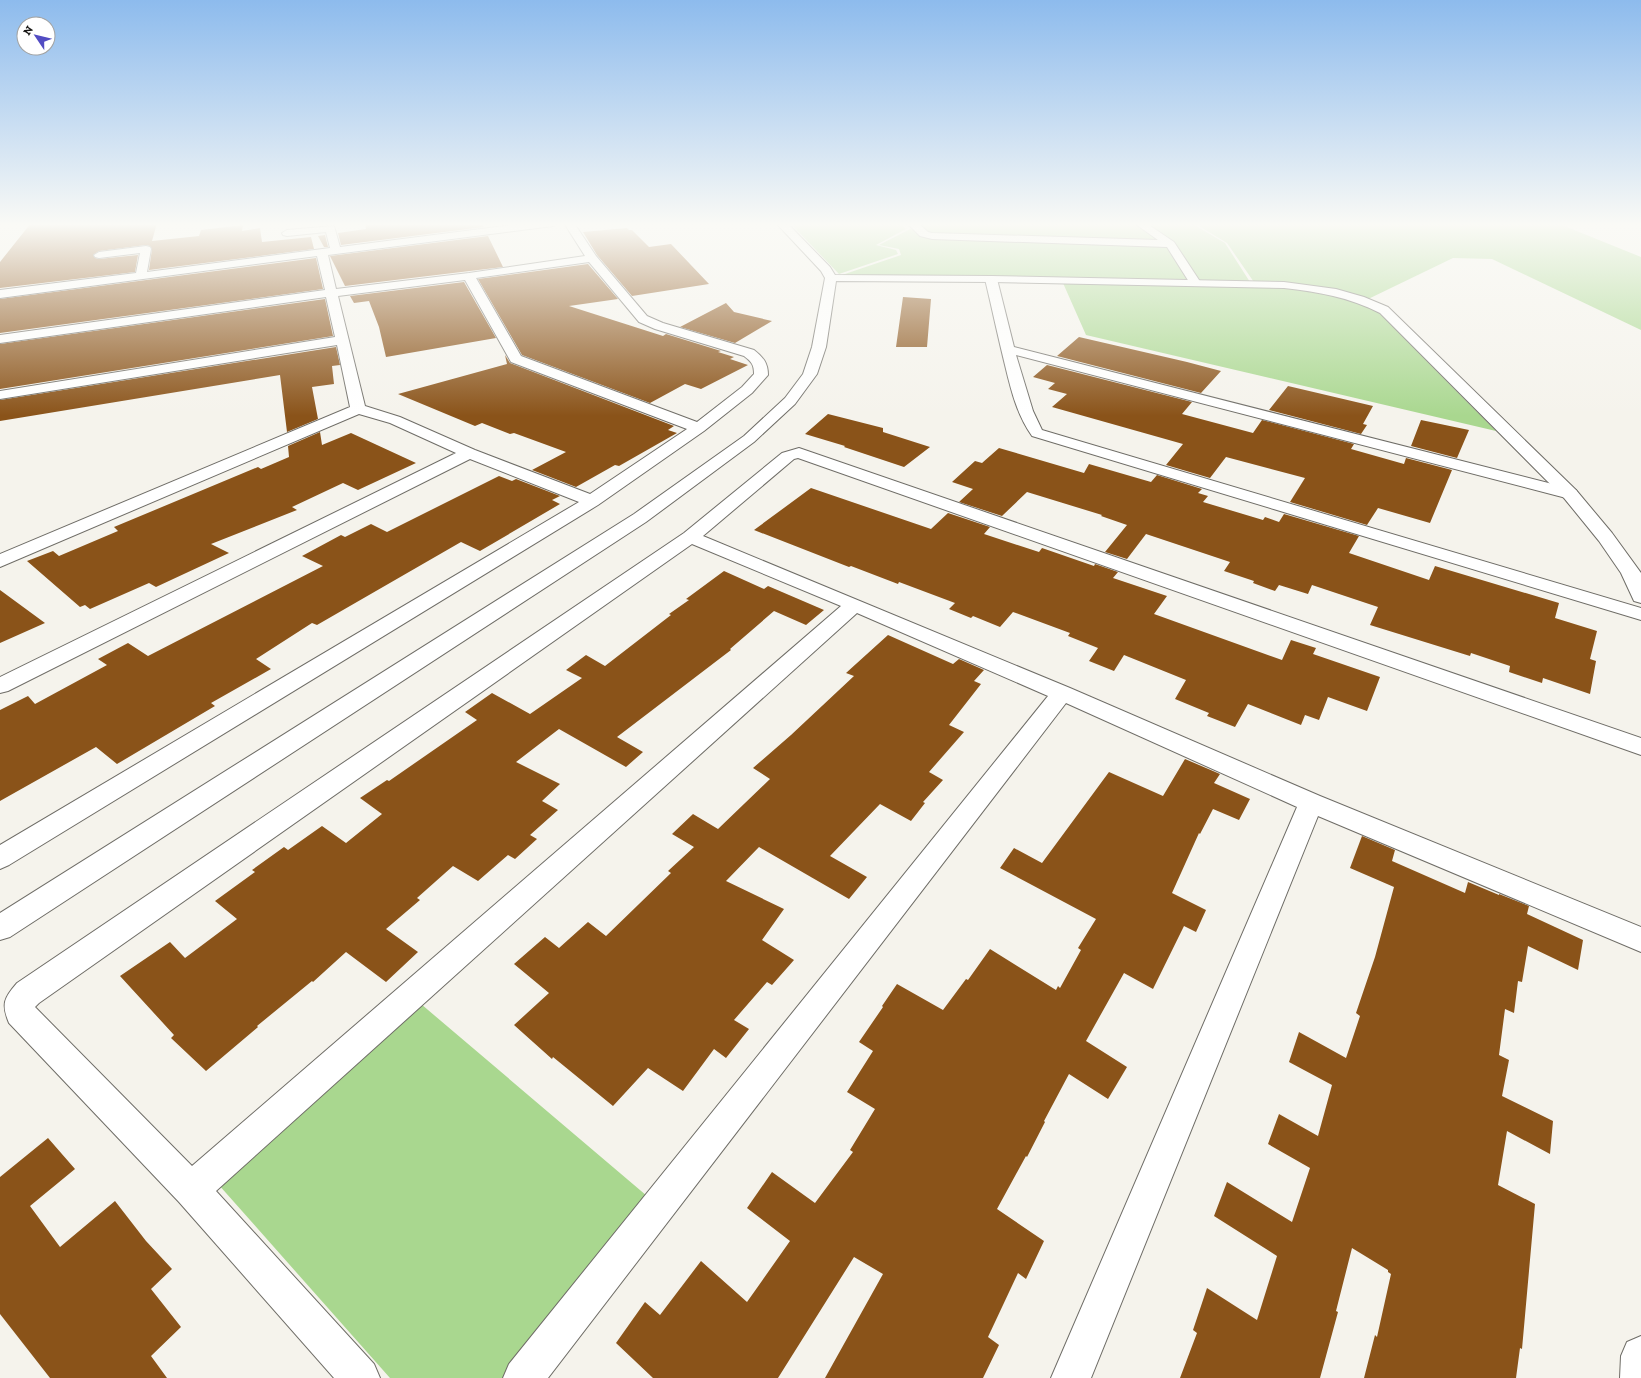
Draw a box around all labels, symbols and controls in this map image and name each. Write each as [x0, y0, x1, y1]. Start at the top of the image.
north arrow [16, 16, 56, 56]
text: N [20, 23, 36, 38]

